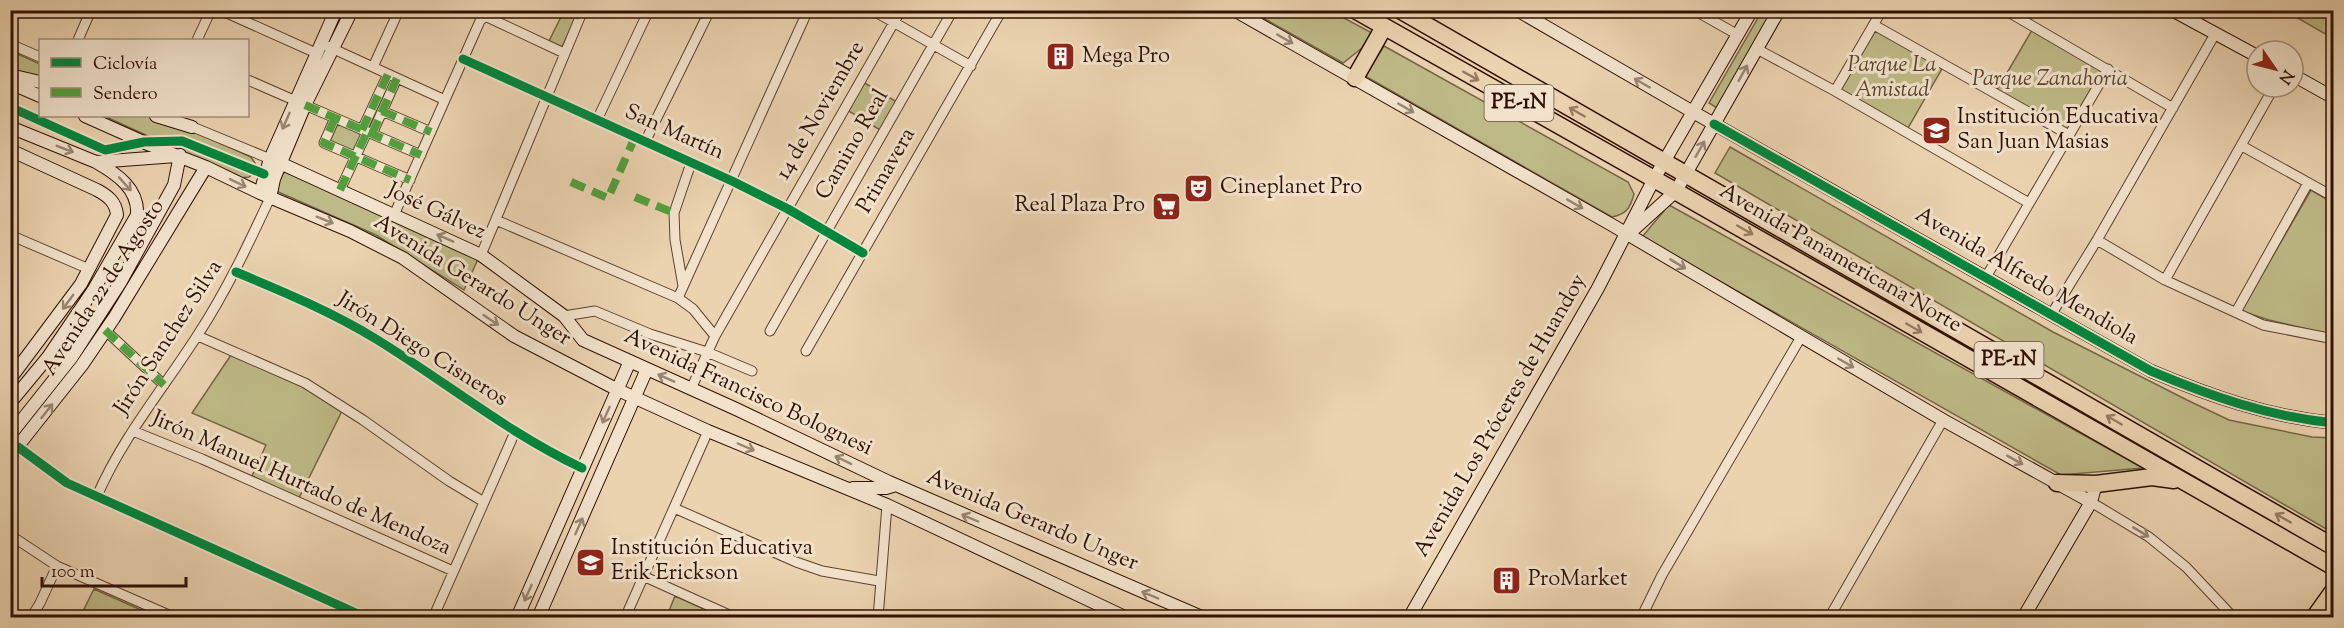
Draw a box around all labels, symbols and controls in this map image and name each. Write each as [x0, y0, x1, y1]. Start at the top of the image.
one-way arrow [1276, 33, 1293, 45]
street label: 14 de Noviembre [768, 36, 874, 186]
legend [39, 39, 249, 117]
north arrow [2245, 39, 2305, 99]
building icon: Mega Pro [1045, 41, 1077, 73]
place label: Mega Pro [1082, 41, 1170, 73]
park label: Parque La Amistad [1848, 50, 1936, 107]
text: Ciclovía [93, 52, 157, 78]
park label: Parque Zanahoria [1972, 64, 2128, 96]
text: N [2272, 64, 2298, 88]
one-way arrow [1738, 65, 1749, 83]
one-way arrow [1463, 71, 1480, 83]
one-way arrow [1634, 77, 1651, 89]
text: Sendero [93, 82, 158, 108]
street label: Camino Real [808, 84, 898, 206]
road number: PE-1N [1484, 85, 1553, 121]
street label: San Martín [619, 97, 729, 169]
one-way arrow [1397, 102, 1414, 114]
place label: Institución Educativa San Juan Masias [1957, 102, 2159, 159]
one-way arrow [1569, 106, 1586, 118]
one-way arrow [280, 112, 292, 130]
school or university icon: Institución Educativa San Juan Masias [1920, 115, 1952, 147]
street label: Primavera [850, 122, 924, 220]
one-way arrow [1694, 141, 1706, 158]
one-way arrow [55, 144, 73, 155]
theatre icon: Cineplanet Pro [1183, 172, 1215, 204]
place label: Cineplanet Pro [1220, 172, 1362, 204]
street label: José Gálvez [381, 175, 491, 249]
one-way arrow [118, 176, 132, 191]
street label: Avenida Panamericana Norte [1713, 176, 1967, 342]
one-way arrow [229, 177, 247, 189]
place label: Real Plaza Pro [1014, 190, 1145, 222]
supermarket icon: Real Plaza Pro [1150, 190, 1182, 222]
street label: Avenida 22 de Agosto [35, 193, 173, 383]
one-way arrow [1566, 199, 1583, 211]
street label: Avenida Alfredo Mendiola [1908, 200, 2144, 354]
street label: Avenida Gerardo Unger [367, 207, 577, 355]
one-way arrow [315, 215, 333, 226]
one-way arrow [1736, 225, 1753, 237]
one-way arrow [436, 232, 454, 243]
street label: Jirón Sanchez Silva [106, 254, 231, 423]
one-way arrow [1669, 258, 1686, 270]
street label: Avenida Los Próceres de Huandoy [1407, 269, 1595, 563]
street label: Jirón Diego Cisneros [330, 284, 514, 415]
one-way arrow [61, 294, 74, 310]
one-way arrow [482, 314, 499, 326]
street label: Avenida Francisco Bolognesi [618, 321, 878, 465]
one-way arrow [1905, 322, 1922, 334]
road number: PE-1N [1974, 342, 2044, 378]
one-way arrow [1837, 357, 1854, 369]
one-way arrow [658, 372, 676, 383]
one-way arrow [40, 403, 53, 419]
street label: Jirón Manuel Hurtado de Mendoza [145, 403, 456, 565]
one-way arrow [600, 405, 612, 423]
one-way arrow [2106, 414, 2123, 426]
one-way arrow [736, 442, 754, 453]
one-way arrow [834, 454, 852, 466]
one-way arrow [2006, 455, 2024, 466]
street label: Avenida Gerardo Unger [921, 462, 1143, 580]
one-way arrow [2275, 511, 2292, 523]
one-way arrow [962, 512, 980, 523]
one-way arrow [573, 517, 585, 535]
one-way arrow [2132, 527, 2149, 539]
place label: Institución Educativa Erik Erickson [611, 533, 813, 590]
school or university icon: Institución Educativa Erik Erickson [574, 546, 606, 578]
scale bar [42, 550, 186, 588]
text: 100 m [51, 560, 95, 586]
building icon: ProMarket [1491, 564, 1523, 596]
place label: ProMarket [1528, 564, 1628, 596]
one-way arrow [521, 584, 533, 602]
one-way arrow [1141, 589, 1159, 600]

